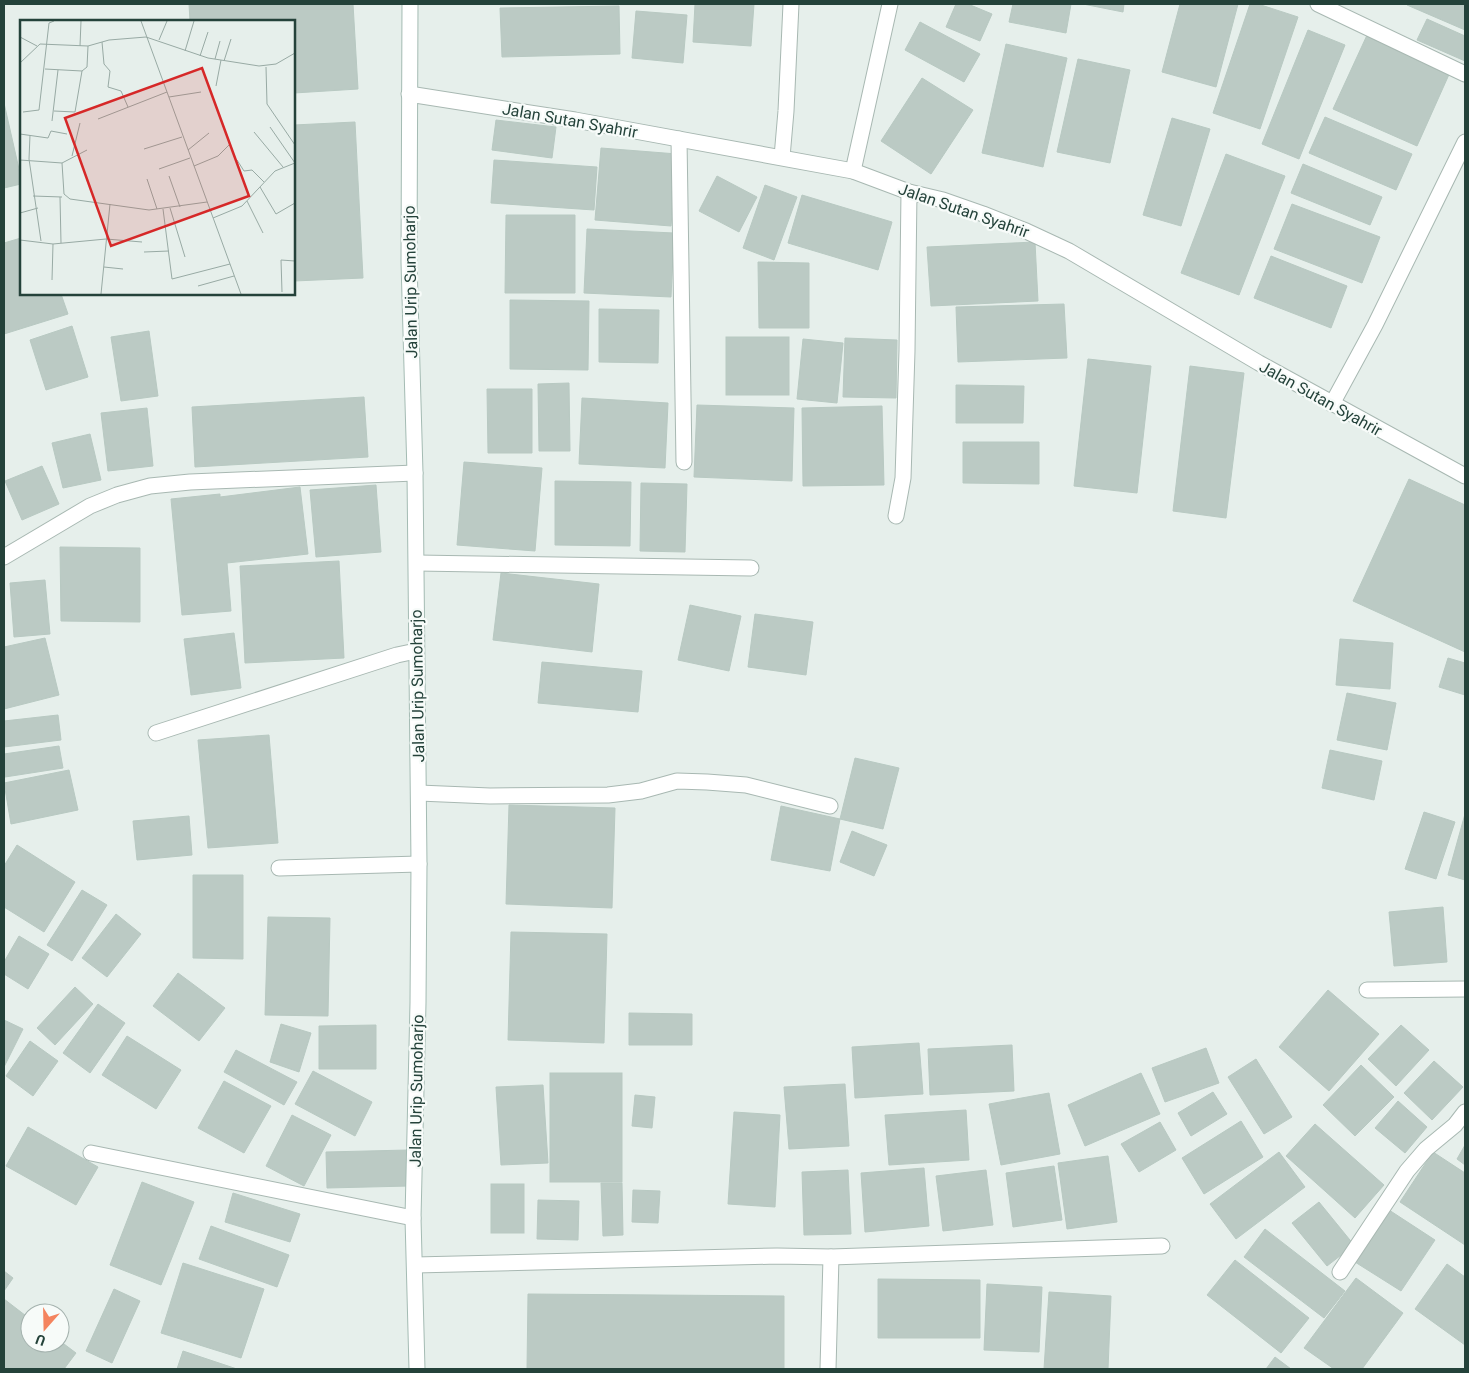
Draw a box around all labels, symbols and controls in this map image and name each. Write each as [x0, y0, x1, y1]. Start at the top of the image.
inset map [20, 20, 295, 295]
street label: Jalan Sutan Syahrir [501, 99, 640, 142]
street label: Jalan Sutan Syahrir [896, 179, 1032, 242]
street label: Jalan Urip Sumoharjo [400, 205, 421, 359]
street label: Jalan Sutan Syahrir [1256, 357, 1386, 440]
street label: Jalan Urip Sumoharjo [407, 609, 428, 763]
street label: Jalan Urip Sumoharjo [406, 1014, 427, 1168]
north arrow [20, 1303, 70, 1353]
text: U [33, 1331, 48, 1349]

